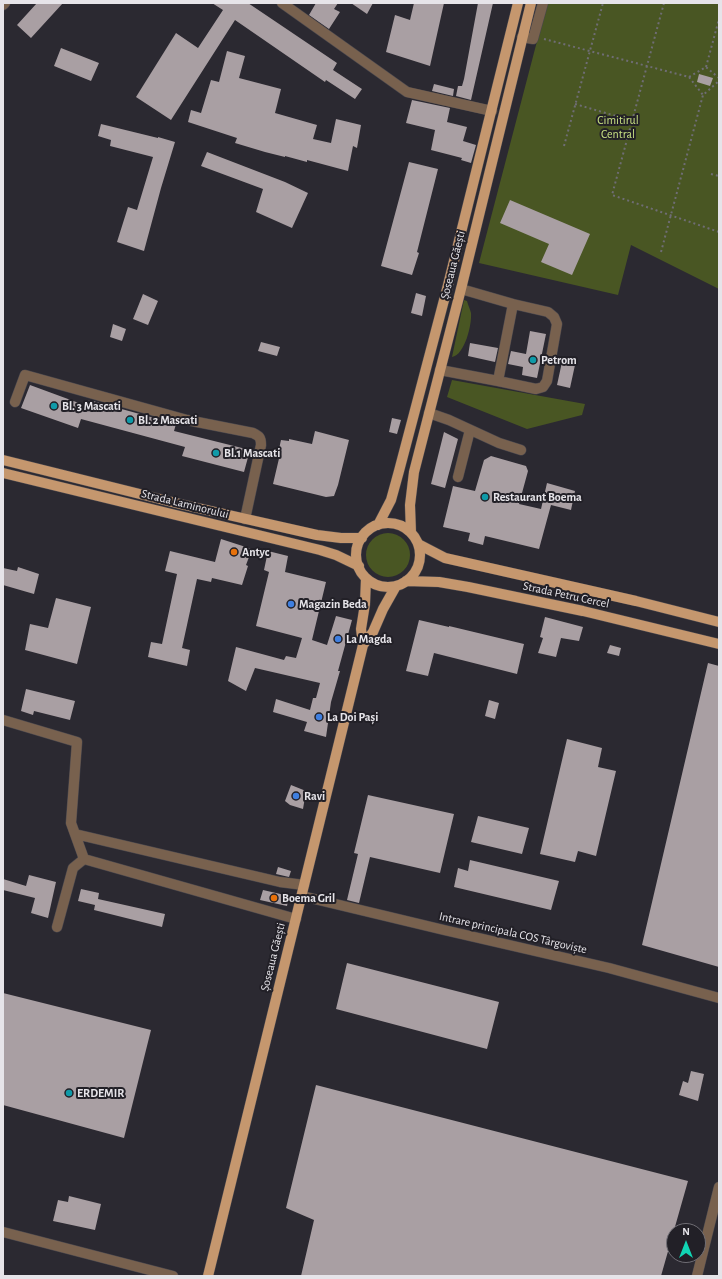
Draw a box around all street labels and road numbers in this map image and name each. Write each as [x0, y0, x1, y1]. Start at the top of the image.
street label: Șoseaua Găești [438, 229, 468, 301]
street label: Strada Laminorului [140, 486, 230, 522]
street label: Strada Petru Cercel [521, 579, 611, 611]
street label: Intrare principala COS Târgoviște [438, 909, 588, 957]
street label: Șoseaua Găești [258, 921, 288, 993]

